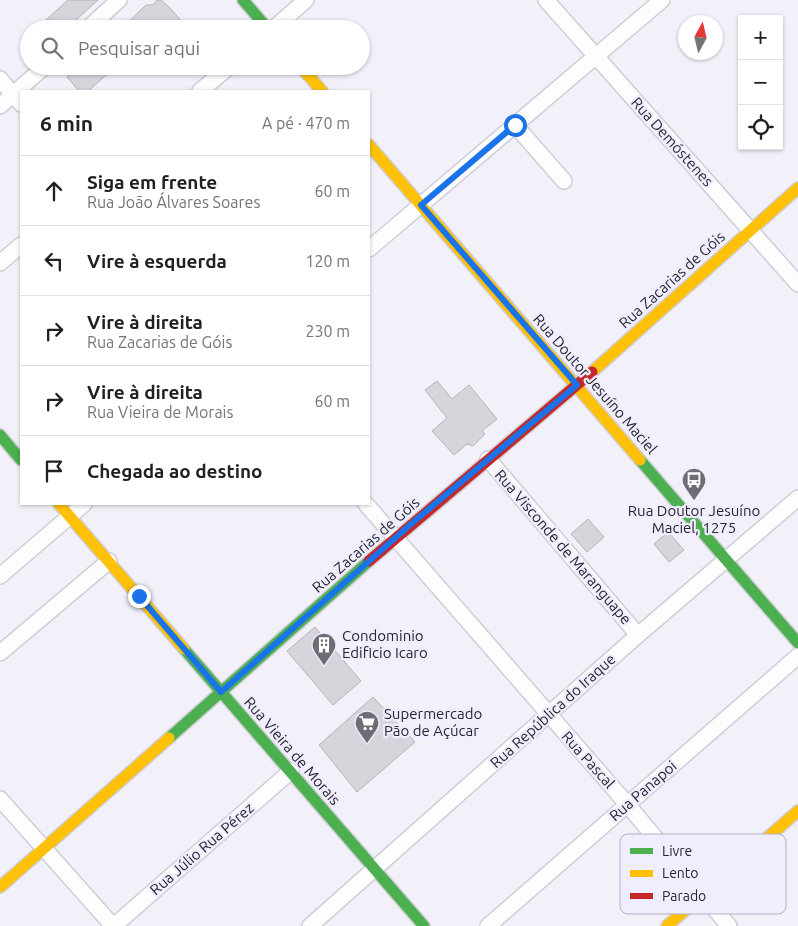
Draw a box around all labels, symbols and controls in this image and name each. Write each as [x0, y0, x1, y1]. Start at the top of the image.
north arrow [678, 15, 723, 60]
map controls [738, 15, 783, 150]
button: + [738, 15, 783, 60]
search box [20, 20, 370, 75]
icon: search [38, 34, 66, 62]
text: Pesquisar aqui [78, 37, 200, 59]
button: − [738, 60, 783, 105]
street label: Rua Demóstenes [628, 94, 717, 190]
button: locate [738, 105, 783, 150]
text: 6 min [40, 111, 93, 135]
text: A pé · 470 m [262, 114, 350, 132]
route start [504, 114, 527, 137]
text: Siga em frente [87, 171, 217, 193]
icon: ahead [40, 177, 68, 205]
text: 60 m [314, 182, 350, 200]
text: Rua João Álvares Soares [87, 193, 260, 211]
street label: Rua Zacarias de Góis [615, 228, 728, 332]
icon: left [40, 247, 68, 275]
text: Vire à esquerda [87, 250, 227, 272]
text: 120 m [305, 252, 350, 270]
street label: Rua Doutor Jesuíno Maciel [530, 310, 661, 457]
text: Vire à direita [87, 311, 203, 333]
icon: right [40, 317, 68, 345]
text: 230 m [305, 322, 350, 340]
text: Rua Zacarias de Góis [87, 333, 232, 351]
text: Vire à direita [87, 381, 203, 403]
icon: right [40, 387, 68, 415]
text: 60 m [314, 392, 350, 410]
text: Rua Vieira de Morais [87, 403, 233, 421]
icon: arrive [40, 457, 68, 485]
text: Chegada ao destino [87, 460, 263, 482]
street label: Rua Visconde de Maranguape [492, 466, 635, 627]
bus stop icon: Rua Doutor Jesuíno Maciel, 1275 [681, 467, 707, 501]
street label: Rua Zacarias de Góis [309, 494, 423, 596]
place label: Rua Doutor Jesuíno Maciel, 1275 [628, 502, 760, 536]
route end [128, 585, 151, 608]
place label: Condominio Edificio Icaro [342, 627, 428, 661]
building icon: Condominio Edificio Icaro [311, 632, 337, 666]
street label: Rua República do Iraque [487, 650, 619, 771]
street label: Rua Vieira de Morais [241, 693, 344, 808]
place label: Supermercado Pão de Açúcar [384, 705, 482, 739]
supermarket icon: Supermercado Pão de Açúcar [354, 710, 380, 744]
street label: Rua Pascal [558, 728, 618, 792]
street label: Rua Panapoi [606, 757, 680, 824]
street label: Rua Júlio Rua Pérez [146, 799, 257, 898]
legend [620, 834, 786, 914]
text: Livre [662, 843, 692, 859]
text: Lento [662, 865, 699, 881]
text: Parado [662, 888, 706, 904]

